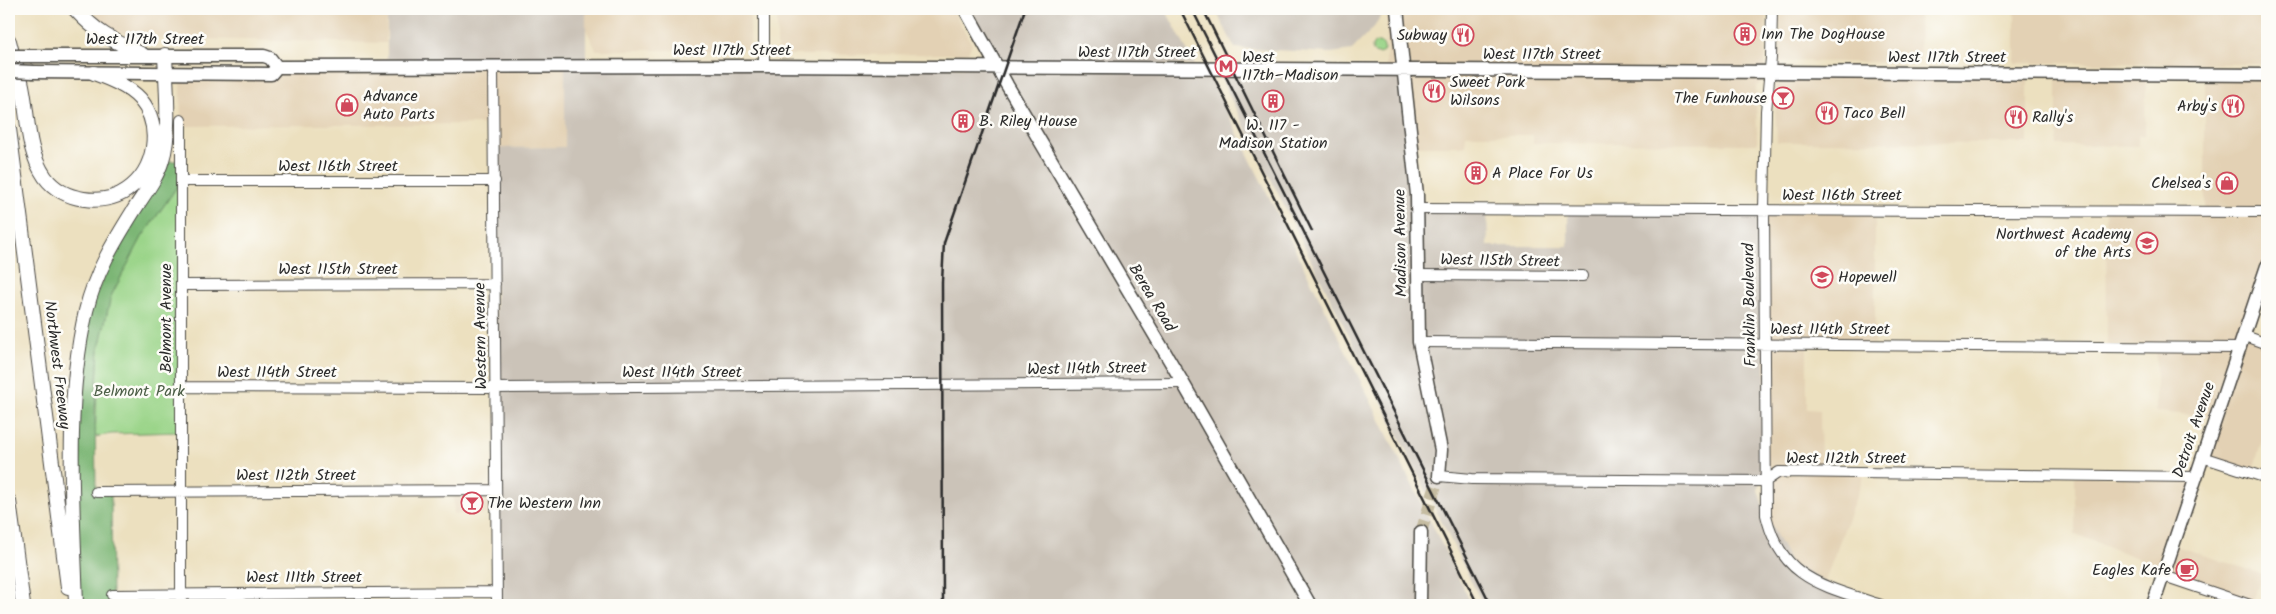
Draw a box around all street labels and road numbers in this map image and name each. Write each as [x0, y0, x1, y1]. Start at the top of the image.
street label: West 117th Street [86, 27, 205, 52]
street label: West 117th Street [673, 38, 792, 63]
street label: West 117th Street [1078, 40, 1197, 65]
street label: West 117th Street [1483, 42, 1602, 67]
street label: West 117th Street [1888, 45, 2007, 70]
street label: West 116th Street [278, 154, 399, 179]
street label: West 116th Street [1782, 183, 1903, 208]
street label: Madison Avenue [1388, 189, 1414, 297]
street label: Franklin Boulevard [1736, 242, 1764, 367]
street label: West 115th Street [1440, 247, 1561, 275]
street label: West 115th Street [278, 257, 399, 282]
street label: Berea Road [1122, 259, 1183, 338]
street label: Belmont Avenue [154, 263, 179, 373]
street label: Western Avenue [468, 282, 494, 390]
street label: Northwest Freeway [37, 299, 77, 431]
street label: West 114th Street [1770, 317, 1891, 342]
street label: West 114th Street [1027, 355, 1148, 383]
street label: West 114th Street [217, 360, 338, 385]
street label: West 114th Street [622, 360, 743, 385]
street label: Detroit Avenue [2166, 379, 2222, 481]
street label: West 112th Street [1786, 446, 1907, 471]
street label: West 112th Street [236, 463, 357, 488]
street label: West 111th Street [246, 565, 363, 590]

